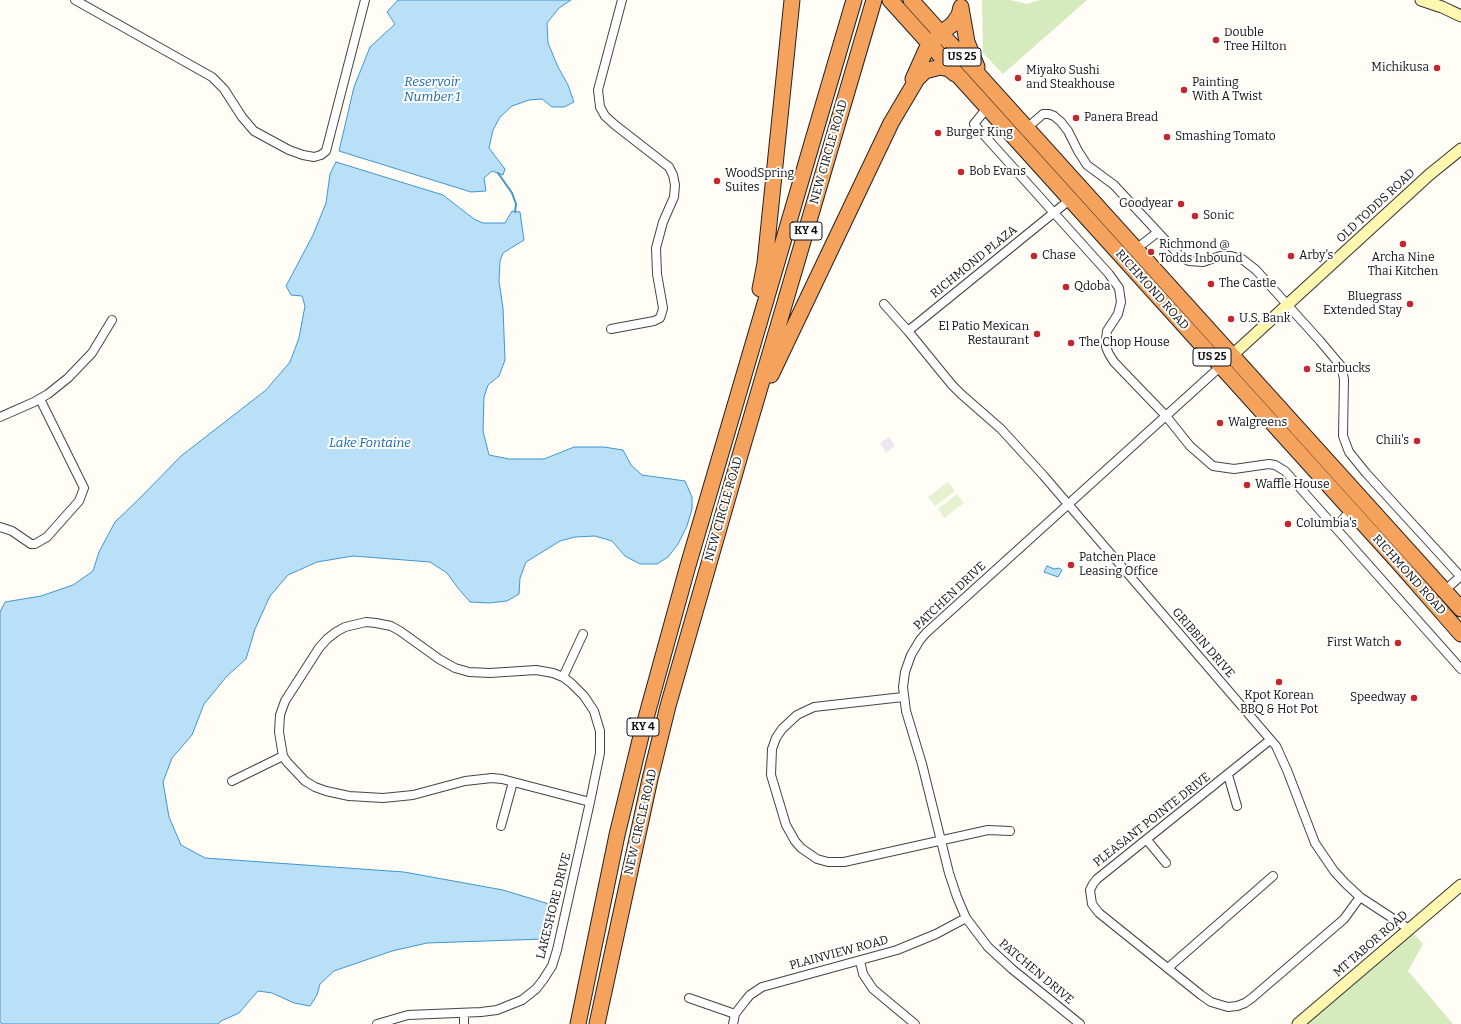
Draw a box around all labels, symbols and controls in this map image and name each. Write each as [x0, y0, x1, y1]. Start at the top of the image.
place label: Double Tree Hilton [1224, 26, 1287, 54]
marker: Double Tree Hilton [1211, 35, 1221, 45]
road number: US 25 [943, 48, 981, 66]
place label: Michikusa [1371, 61, 1429, 75]
marker: Michikusa [1432, 63, 1442, 73]
place label: Miyako Sushi and Steakhouse [1026, 64, 1115, 92]
marker: Miyako Sushi and Steakhouse [1013, 73, 1023, 83]
water label: Reservoir Number 1 [404, 74, 460, 105]
place label: Painting With A Twist [1192, 76, 1262, 104]
marker: Painting With A Twist [1179, 85, 1189, 95]
street label: NEW CIRCLE ROAD [807, 98, 851, 206]
place label: Panera Bread [1084, 111, 1158, 125]
marker: Panera Bread [1071, 113, 1081, 123]
place label: Burger King [946, 126, 1013, 140]
marker: Burger King [933, 128, 943, 138]
place label: Smashing Tomato [1175, 130, 1276, 144]
marker: Smashing Tomato [1162, 132, 1172, 142]
place label: Bob Evans [969, 165, 1026, 179]
street label: OLD TODDS ROAD [1334, 166, 1418, 246]
place label: WoodSpring Suites [725, 167, 794, 195]
marker: Bob Evans [956, 167, 966, 177]
marker: WoodSpring Suites [712, 176, 722, 186]
place label: Goodyear [1119, 197, 1173, 211]
marker: Goodyear [1176, 199, 1186, 209]
place label: Sonic [1203, 209, 1234, 223]
marker: Sonic [1190, 211, 1200, 221]
road number: KY 4 [790, 222, 822, 240]
street label: RICHMOND PLAZA [928, 223, 1020, 301]
place label: Richmond @ Todds Inbound [1159, 238, 1243, 266]
marker: Archa Nine Thai Kitchen [1398, 239, 1408, 249]
street label: RICHMOND ROAD [1112, 247, 1192, 333]
marker: Richmond @ Todds Inbound [1146, 247, 1156, 257]
place label: Chase [1042, 249, 1076, 263]
place label: Arby's [1299, 249, 1333, 263]
marker: Chase [1029, 251, 1039, 261]
marker: Arby's [1286, 251, 1296, 261]
place label: Archa Nine Thai Kitchen [1368, 251, 1438, 279]
place label: The Castle [1219, 277, 1276, 291]
marker: The Castle [1206, 279, 1216, 289]
place label: Qdoba [1074, 280, 1110, 294]
marker: Qdoba [1061, 282, 1071, 292]
place label: Bluegrass Extended Stay [1323, 290, 1402, 318]
marker: Bluegrass Extended Stay [1405, 299, 1415, 309]
place label: U.S. Bank [1239, 312, 1291, 326]
marker: U.S. Bank [1226, 314, 1236, 324]
place label: El Patio Mexican Restaurant [938, 320, 1029, 348]
marker: El Patio Mexican Restaurant [1032, 329, 1042, 339]
place label: The Chop House [1079, 336, 1170, 350]
marker: The Chop House [1066, 338, 1076, 348]
road number: US 25 [1193, 348, 1231, 366]
place label: Starbucks [1315, 362, 1370, 376]
marker: Starbucks [1302, 364, 1312, 374]
place label: Walgreens [1228, 416, 1287, 430]
marker: Walgreens [1215, 418, 1225, 428]
place label: Chili's [1376, 434, 1409, 448]
water label: Lake Fontaine [329, 435, 411, 451]
marker: Chili's [1412, 436, 1422, 446]
street label: NEW CIRCLE ROAD [702, 455, 746, 563]
place label: Waffle House [1255, 478, 1330, 492]
marker: Waffle House [1242, 480, 1252, 490]
place label: Columbia's [1296, 517, 1357, 531]
marker: Columbia's [1283, 519, 1293, 529]
street label: RICHMOND ROAD [1369, 532, 1449, 618]
place label: Patchen Place Leasing Office [1079, 551, 1158, 579]
street label: PATCHEN DRIVE [911, 559, 989, 633]
marker: Patchen Place Leasing Office [1066, 560, 1076, 570]
street label: GRIBBIN DRIVE [1169, 605, 1237, 681]
place label: First Watch [1327, 636, 1390, 650]
marker: First Watch [1393, 638, 1403, 648]
marker: Kpot Korean BBQ & Hot Pot [1274, 677, 1284, 687]
place label: Kpot Korean BBQ & Hot Pot [1240, 689, 1318, 717]
place label: Speedway [1350, 691, 1406, 705]
marker: Speedway [1409, 693, 1419, 703]
road number: KY 4 [627, 718, 659, 736]
street label: NEW CIRCLE ROAD [622, 768, 660, 876]
street label: PLEASANT POINTE DRIVE [1091, 770, 1213, 870]
street label: LAKESHORE DRIVE [534, 851, 574, 961]
street label: MT TABOR ROAD [1331, 908, 1411, 980]
street label: PLAINVIEW ROAD [788, 933, 890, 973]
street label: PATCHEN DRIVE [996, 937, 1076, 1007]

